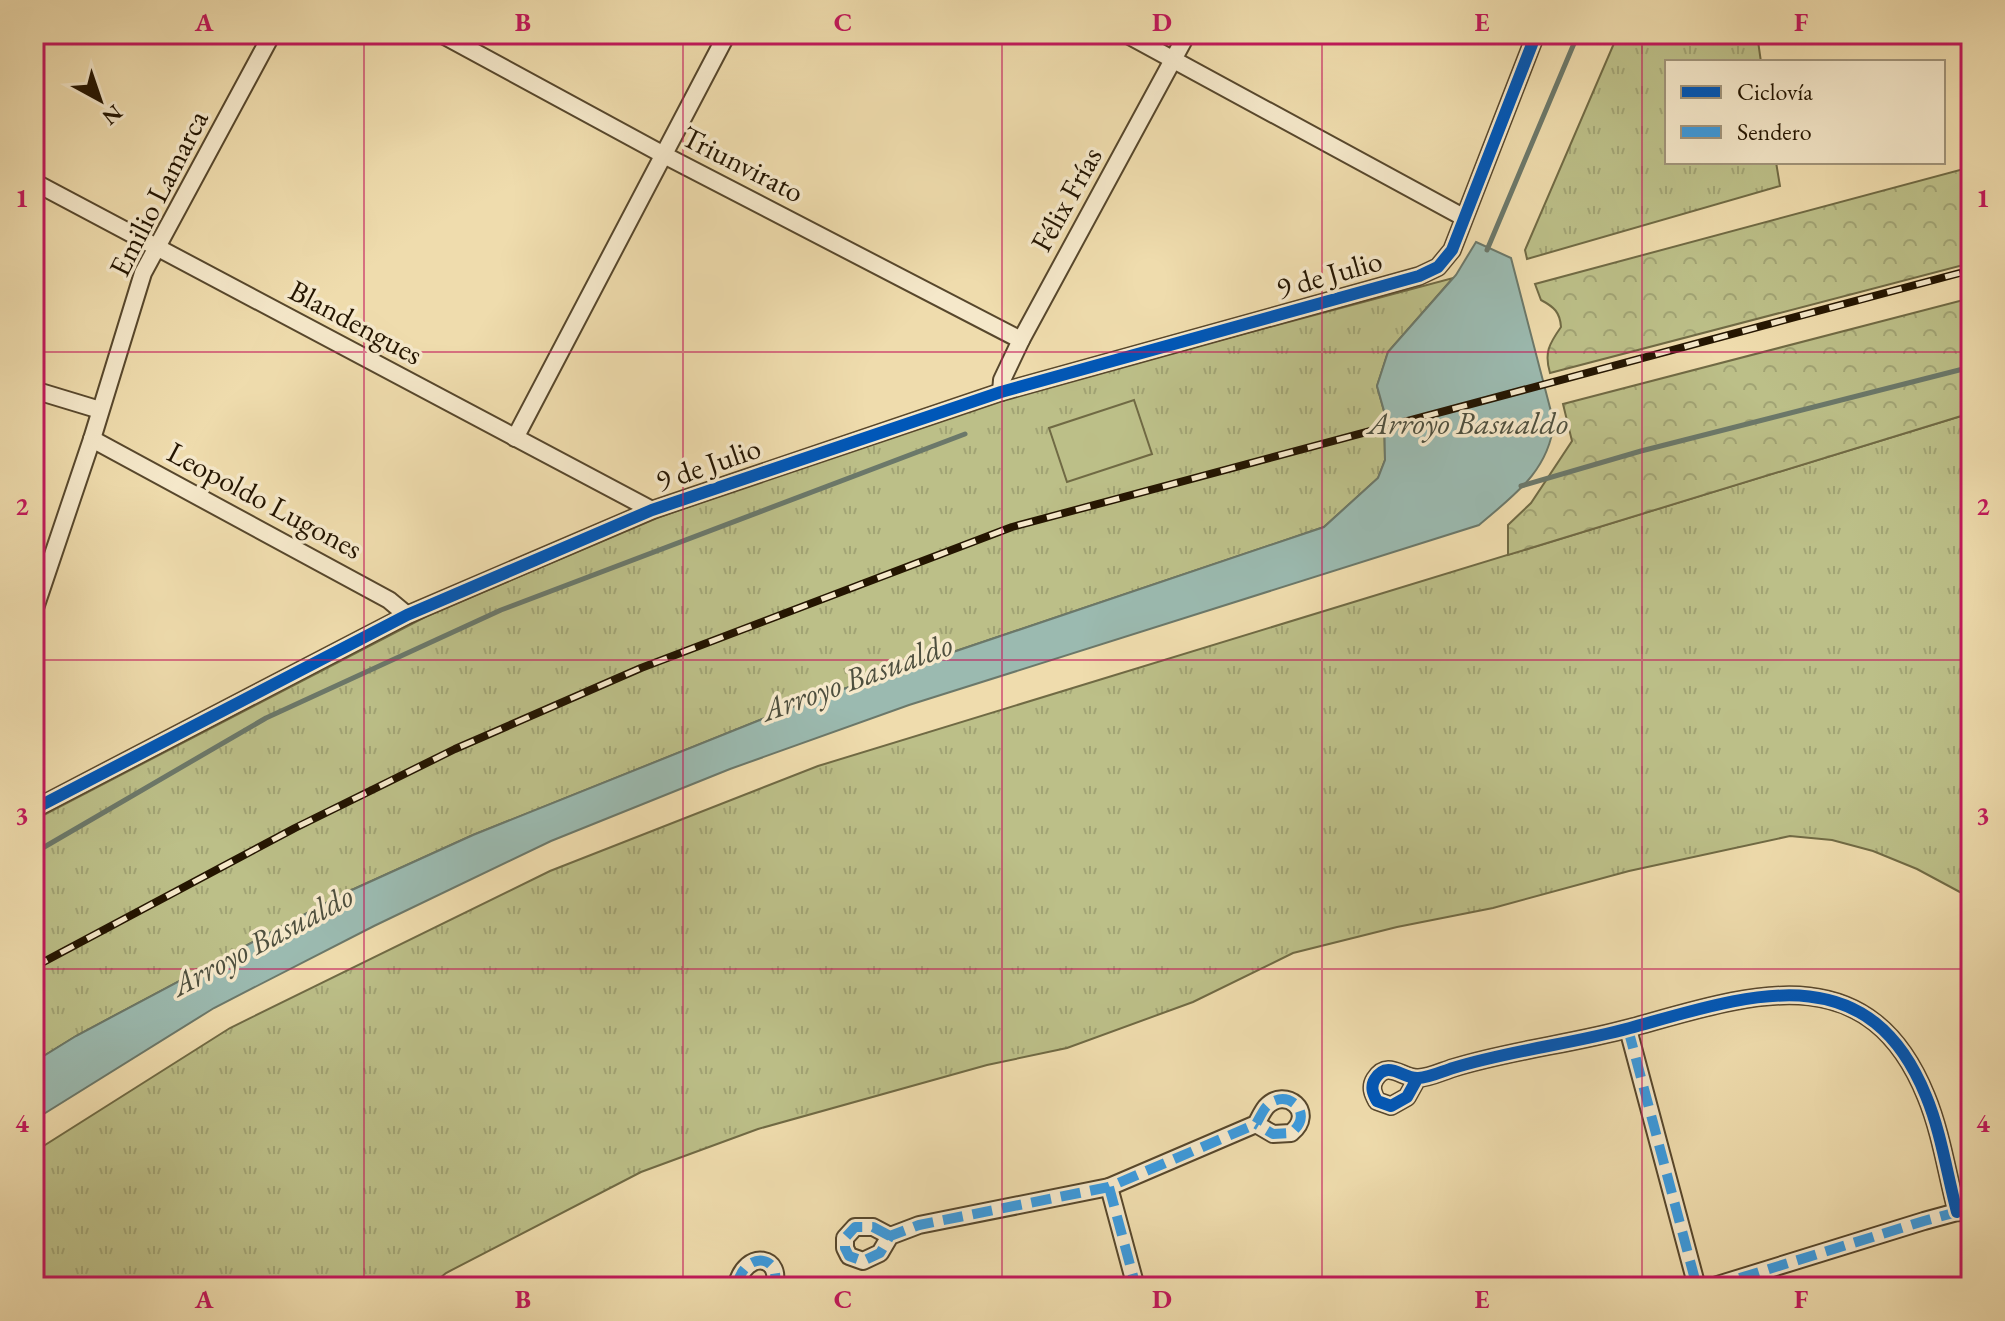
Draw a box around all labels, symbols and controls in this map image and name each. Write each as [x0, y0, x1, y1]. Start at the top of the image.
text: A [194, 5, 214, 39]
text: B [515, 5, 531, 39]
text: C [834, 5, 852, 39]
text: D [1152, 5, 1172, 39]
text: E [1475, 5, 1490, 39]
text: F [1794, 5, 1808, 39]
north arrow [60, 60, 140, 140]
legend [1665, 60, 1945, 164]
text: Ciclovía [1737, 76, 1813, 107]
text: N [96, 98, 129, 132]
street label: Emilio Lamarca [99, 103, 217, 283]
text: Sendero [1737, 116, 1812, 147]
street label: Triunvirato [675, 117, 811, 211]
street label: Félix Frías [1021, 140, 1111, 258]
text: 1 [15, 181, 29, 215]
text: 1 [1976, 181, 1990, 215]
street label: 9 de Julio [1271, 240, 1387, 308]
street label: Blandengues [283, 271, 429, 373]
water label: Arroyo Basualdo [1366, 402, 1568, 444]
street label: 9 de Julio [650, 428, 766, 500]
street label: Leopoldo Lugones [161, 432, 369, 568]
text: 2 [15, 489, 29, 523]
text: 2 [1976, 489, 1990, 523]
water label: Arroyo Basualdo [754, 623, 958, 732]
text: 3 [15, 798, 29, 832]
text: 3 [1976, 798, 1990, 832]
water label: Arroyo Basualdo [162, 874, 360, 1007]
text: 4 [15, 1106, 29, 1140]
text: 4 [1976, 1106, 1990, 1140]
text: A [194, 1282, 214, 1316]
text: B [515, 1282, 531, 1316]
text: C [834, 1282, 852, 1316]
text: D [1152, 1282, 1172, 1316]
text: E [1475, 1282, 1490, 1316]
text: F [1794, 1282, 1808, 1316]

